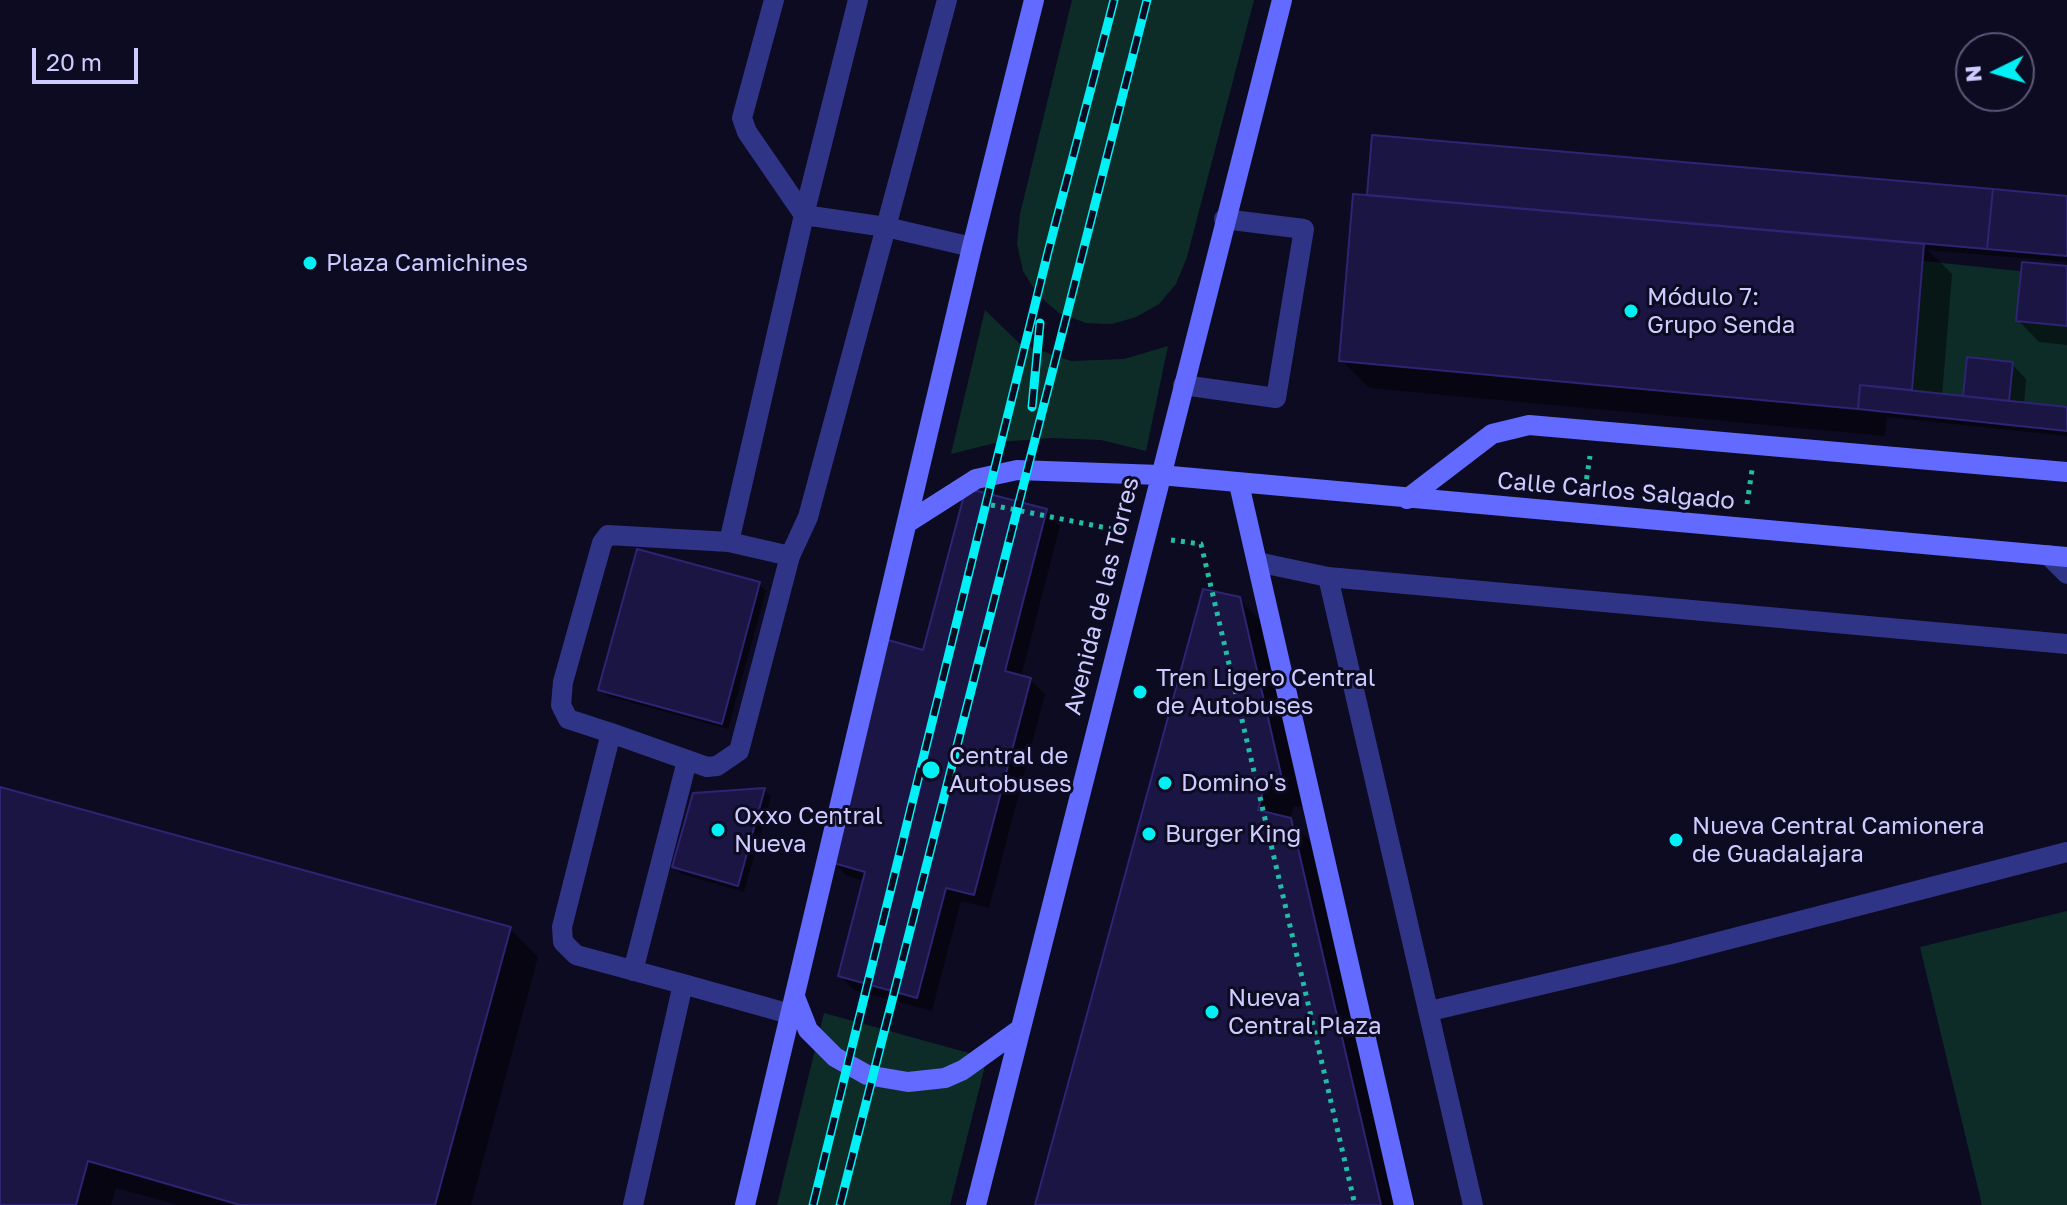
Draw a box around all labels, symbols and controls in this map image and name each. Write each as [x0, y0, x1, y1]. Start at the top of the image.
scale bar [36, 32, 142, 82]
north arrow [1955, 32, 2035, 112]
text: 20 m [46, 47, 102, 76]
text: N [1958, 64, 1987, 83]
place label: Plaza Camichines [326, 249, 528, 277]
marker: Plaza Camichines [301, 254, 319, 272]
place label: Módulo 7: Grupo Senda [1647, 283, 1795, 339]
marker: Módulo 7: Grupo Senda [1622, 302, 1640, 320]
street label: Calle Carlos Salgado [1496, 466, 1736, 516]
street label: Avenida de las Torres [1059, 474, 1145, 718]
place label: Tren Ligero Central de Autobuses [1156, 664, 1376, 720]
marker: Tren Ligero Central de Autobuses [1131, 683, 1149, 701]
place label: Central de Autobuses [949, 742, 1072, 798]
marker: Central de Autobuses [920, 759, 942, 781]
place label: Domino's [1181, 769, 1287, 797]
marker: Domino's [1156, 774, 1174, 792]
place label: Oxxo Central Nueva [734, 802, 883, 858]
place label: Nueva Central Camionera de Guadalajara [1692, 812, 1985, 868]
place label: Burger King [1165, 820, 1301, 848]
marker: Oxxo Central Nueva [709, 821, 727, 839]
marker: Burger King [1140, 825, 1158, 843]
marker: Nueva Central Camionera de Guadalajara [1667, 831, 1685, 849]
place label: Nueva Central Plaza [1228, 984, 1381, 1040]
marker: Nueva Central Plaza [1203, 1003, 1221, 1021]

